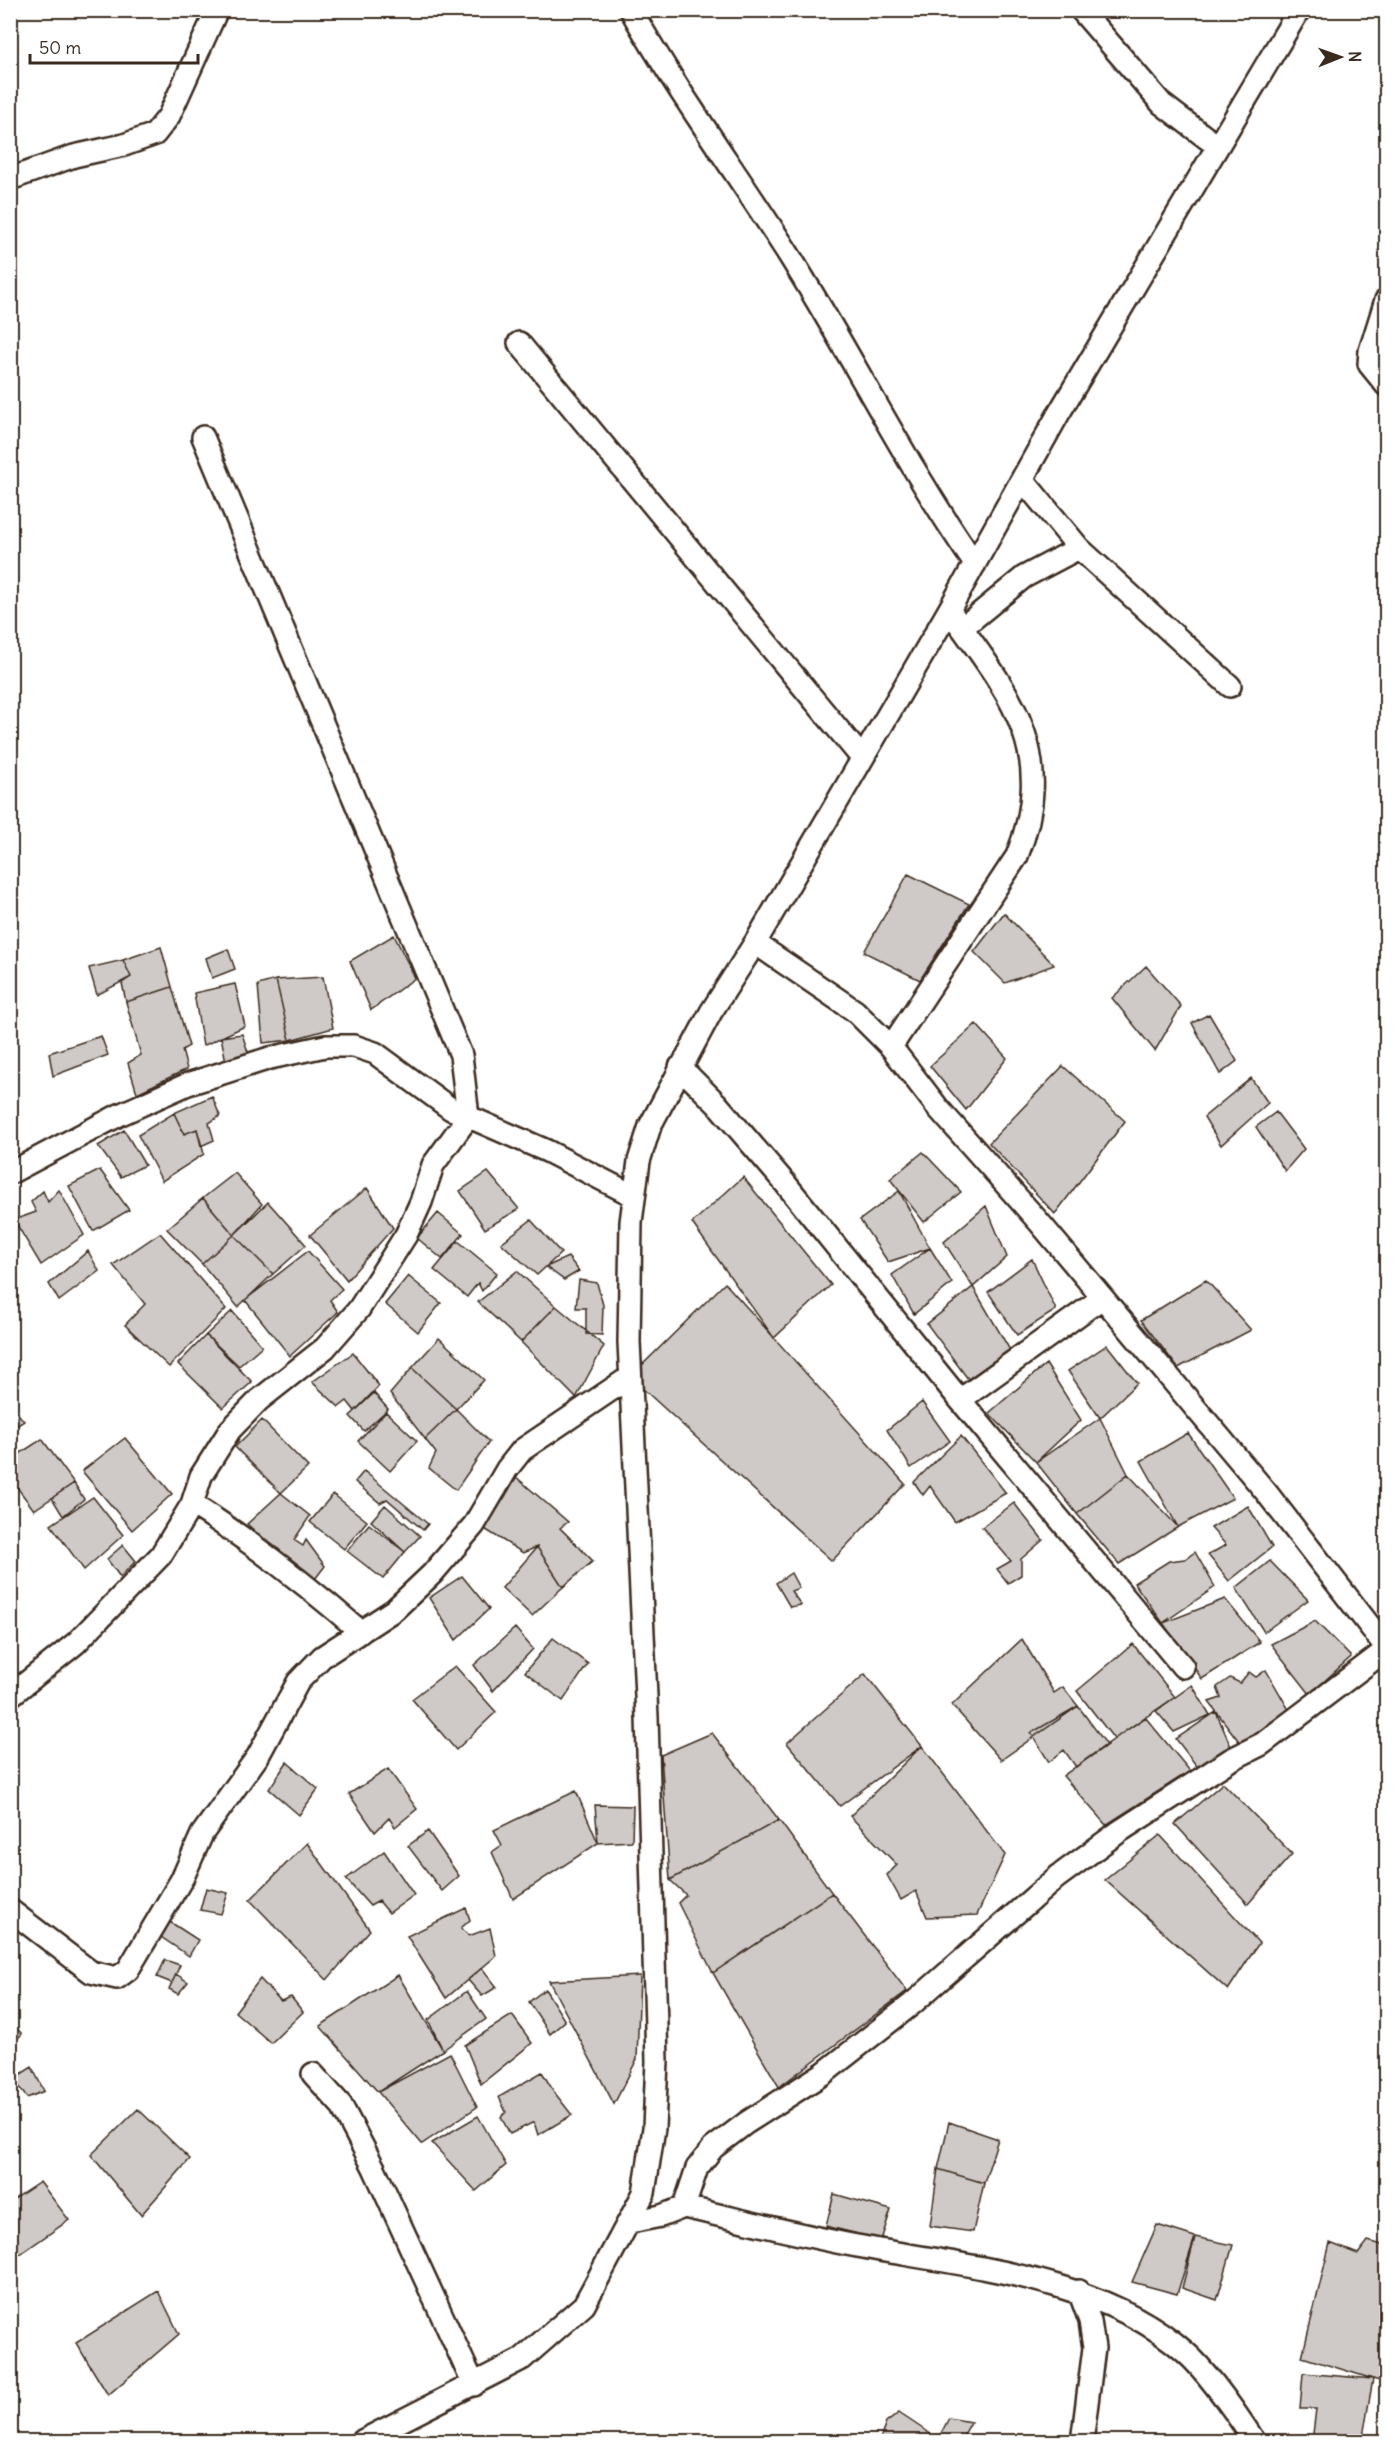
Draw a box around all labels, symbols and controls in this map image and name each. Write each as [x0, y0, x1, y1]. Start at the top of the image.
scale bar [30, 27, 198, 65]
north arrow [1310, 27, 1370, 87]
text: 50 m [39, 36, 81, 59]
text: N [1345, 51, 1365, 62]

